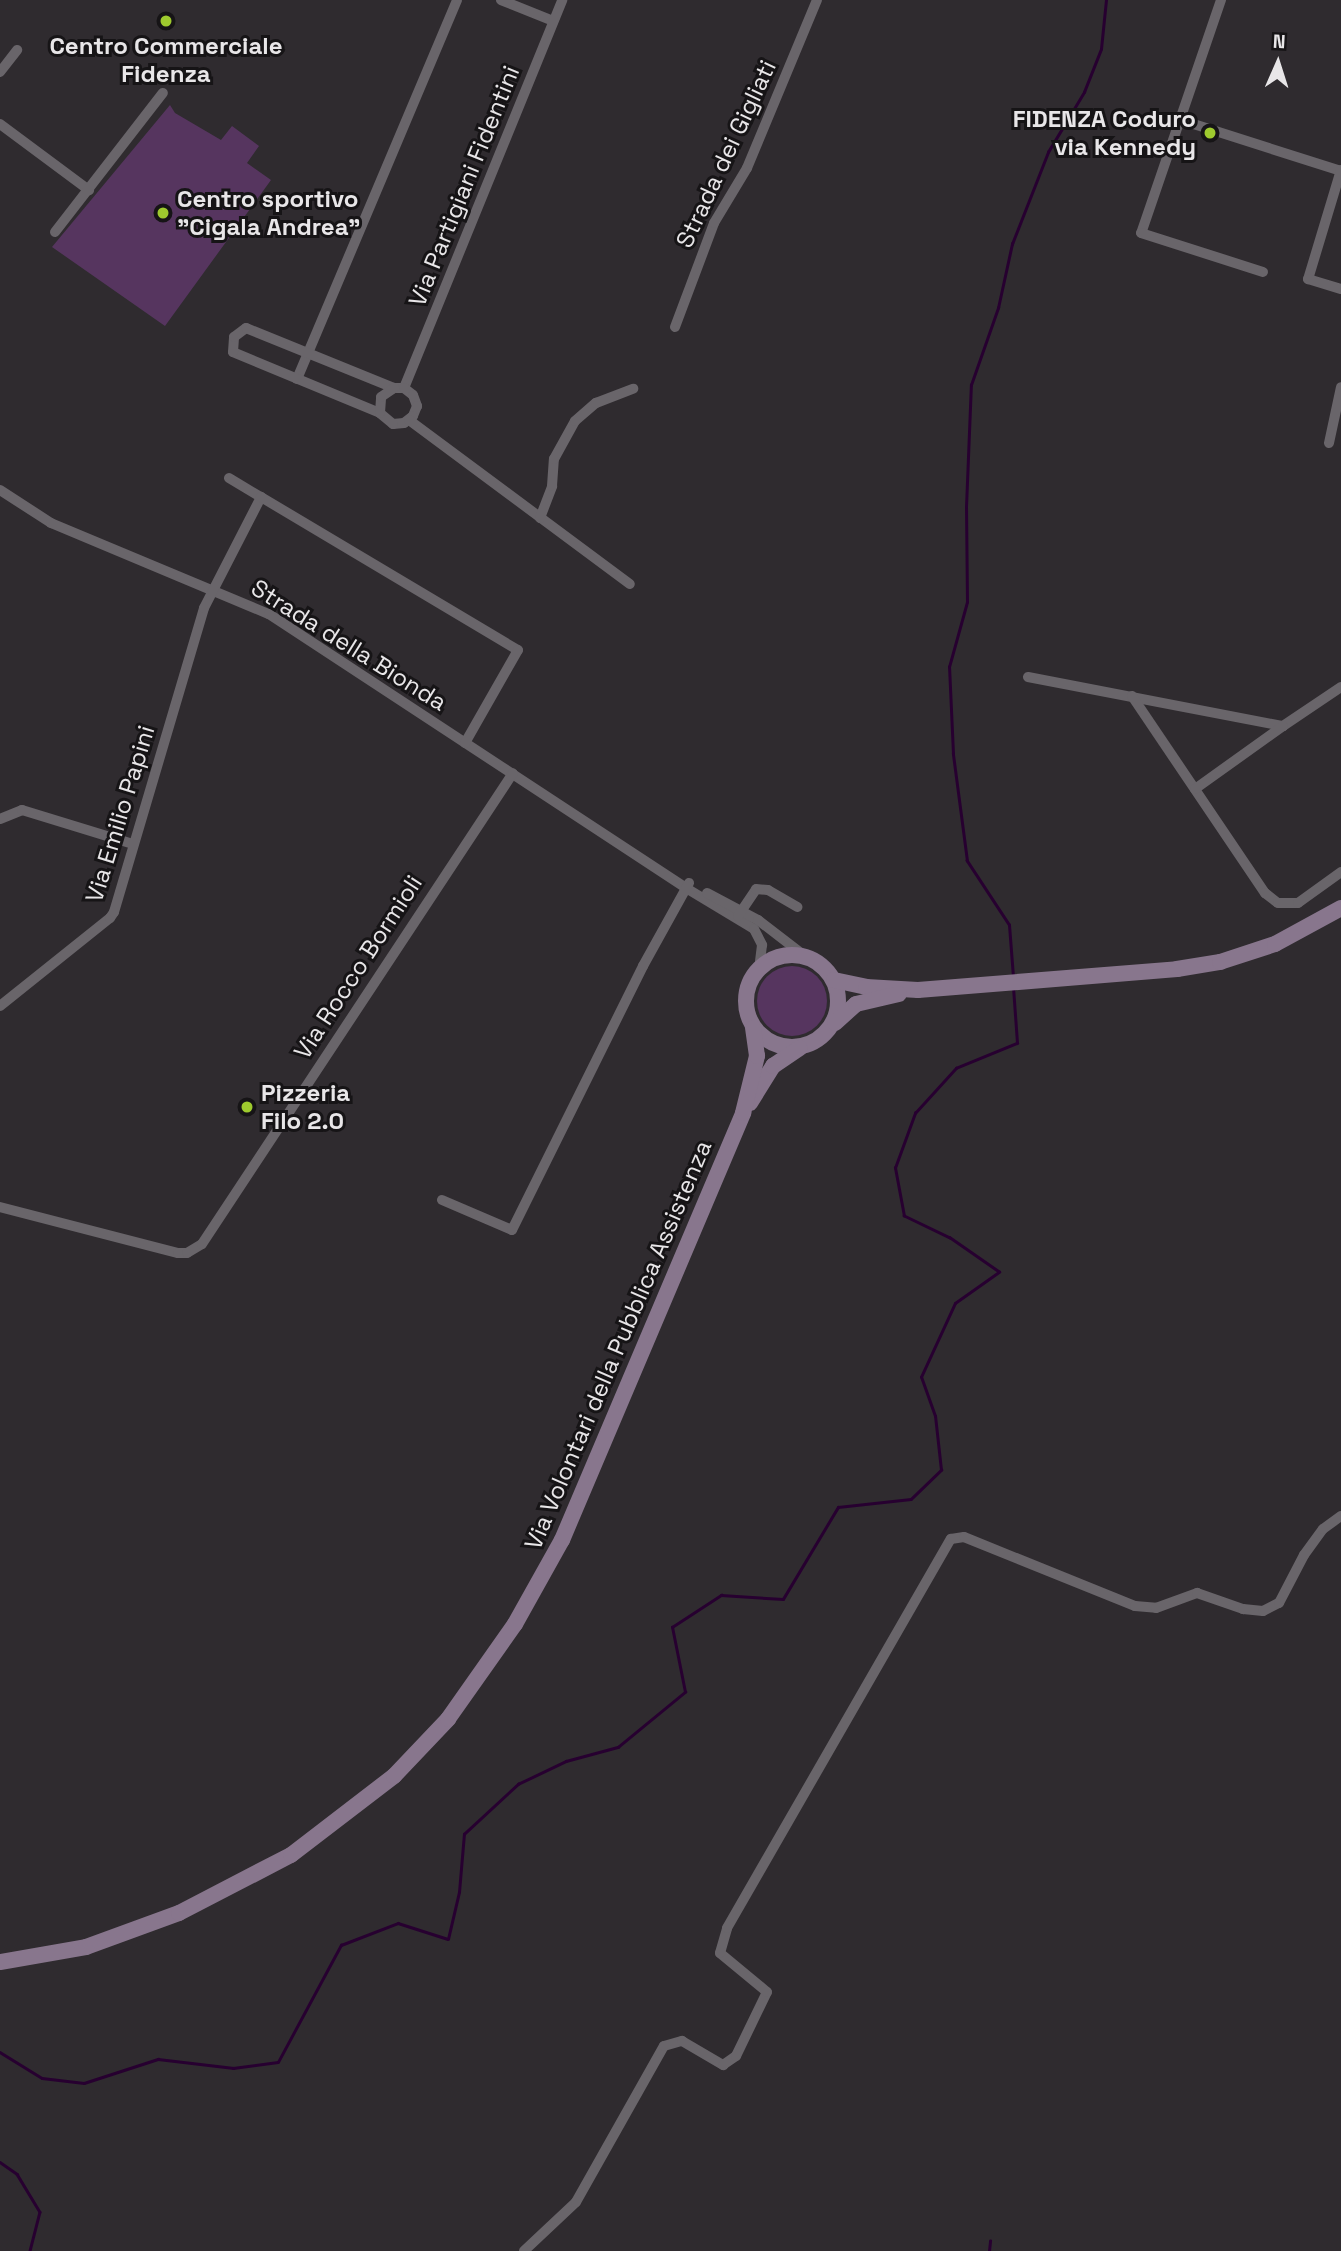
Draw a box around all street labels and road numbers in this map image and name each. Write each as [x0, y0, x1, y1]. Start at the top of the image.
street label: Strada dei Gigliati [670, 56, 782, 252]
street label: Via Partigiani Fidentini [403, 62, 525, 310]
street label: Strada della Bionda [246, 573, 452, 717]
street label: Via Emilio Papini [79, 722, 161, 906]
street label: Via Rocco Bormioli [288, 870, 428, 1064]
street label: Via Volontari della Pubblica Assistenza [518, 1136, 718, 1554]

